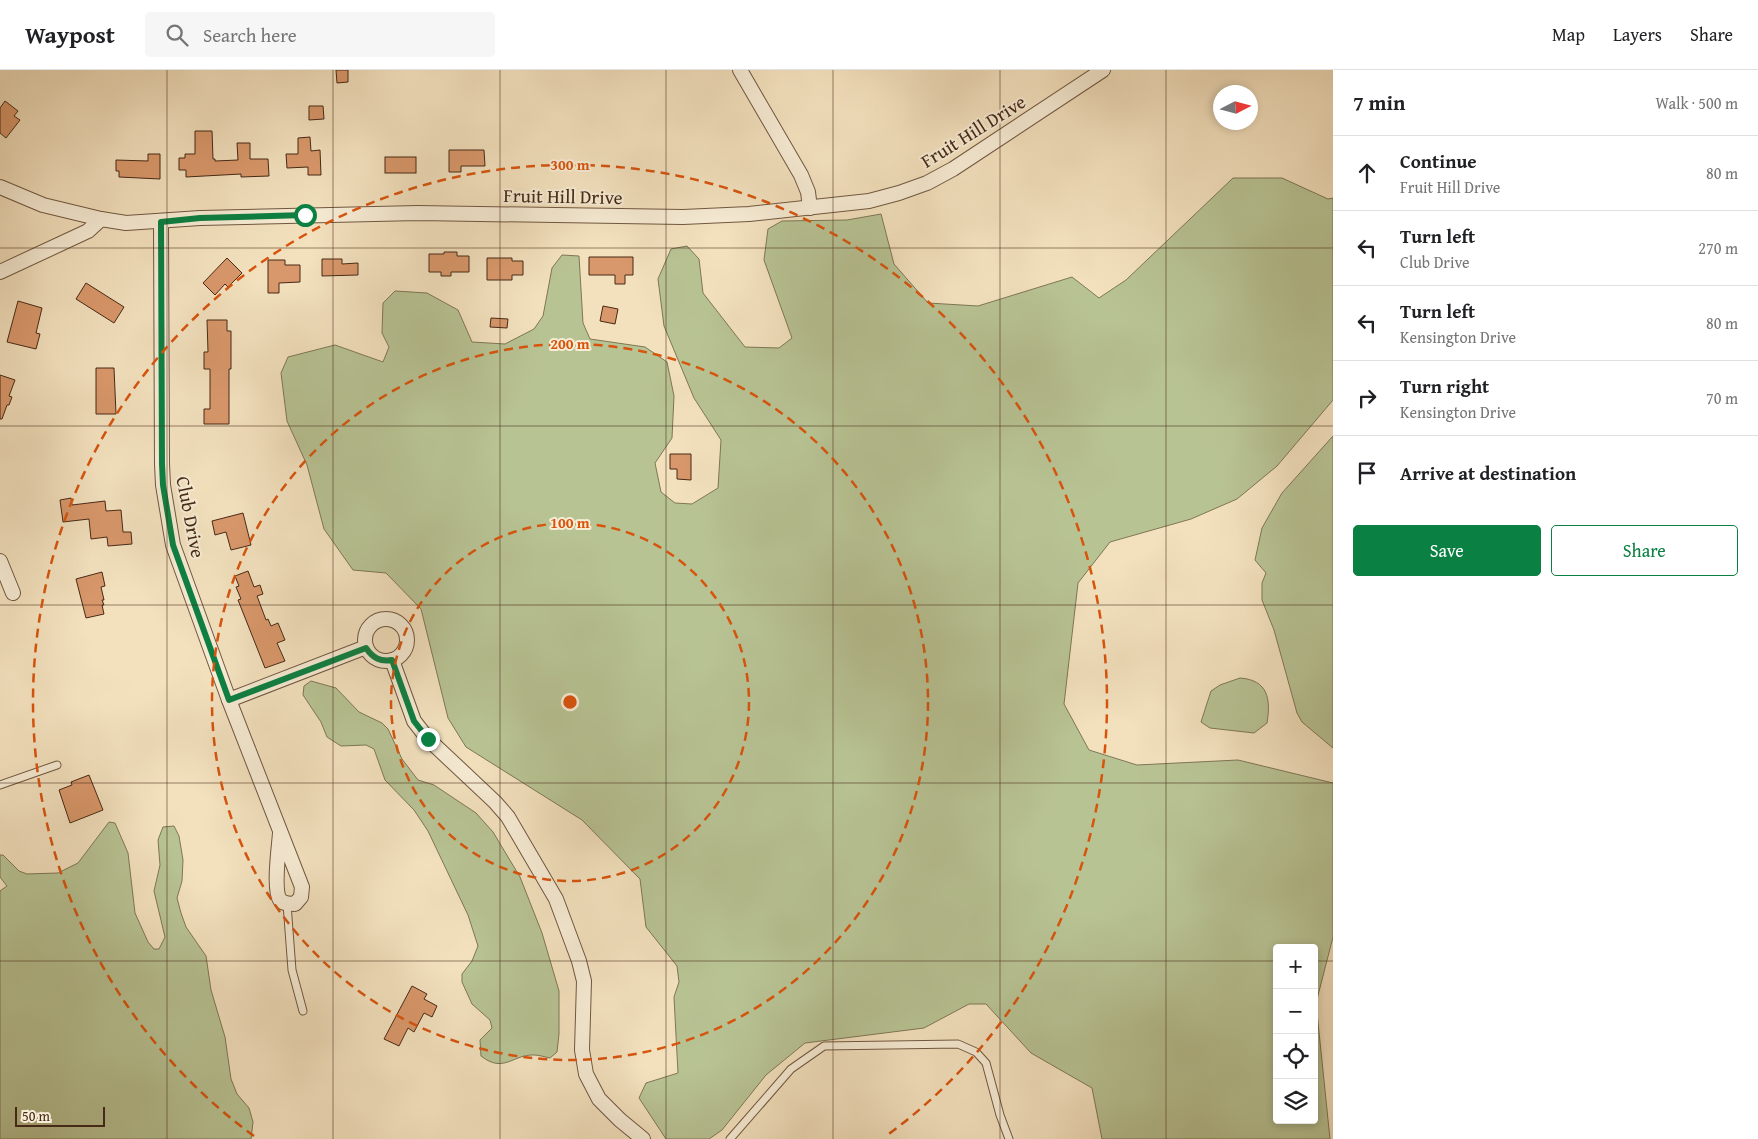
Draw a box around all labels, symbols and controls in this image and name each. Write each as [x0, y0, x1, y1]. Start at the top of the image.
search box [145, 12, 495, 57]
text: Waypost [25, 17, 115, 52]
icon: search [163, 21, 191, 49]
text: Search here [203, 21, 297, 49]
text: Map [1552, 21, 1585, 48]
text: Layers [1613, 21, 1662, 48]
text: Share [1690, 21, 1733, 48]
north arrow [1213, 85, 1258, 130]
text: 7 min [1353, 87, 1405, 118]
street label: Fruit Hill Drive [915, 88, 1031, 174]
text: Walk · 500 m [1655, 91, 1738, 115]
text: Continue [1400, 147, 1477, 175]
text: 300 m [550, 154, 590, 175]
icon: ahead [1353, 159, 1381, 187]
text: 80 m [1706, 161, 1738, 185]
text: Fruit Hill Drive [1400, 175, 1500, 199]
street label: Fruit Hill Drive [503, 181, 623, 211]
route start [294, 204, 317, 227]
text: Turn left [1400, 222, 1475, 250]
icon: left [1353, 234, 1381, 262]
text: 270 m [1698, 236, 1738, 260]
text: Club Drive [1400, 250, 1470, 274]
text: Turn left [1400, 297, 1475, 325]
icon: left [1353, 309, 1381, 337]
text: 80 m [1706, 311, 1738, 335]
text: Kensington Drive [1400, 325, 1516, 349]
text: 200 m [550, 333, 590, 354]
text: Turn right [1400, 372, 1489, 400]
icon: right [1353, 384, 1381, 412]
text: 70 m [1706, 386, 1738, 410]
text: Kensington Drive [1400, 400, 1516, 424]
icon: arrive [1353, 459, 1381, 487]
text: Arrive at destination [1400, 459, 1576, 487]
street label: Club Drive [169, 474, 213, 560]
text: 100 m [550, 512, 590, 533]
button: Save [1353, 525, 1541, 576]
button: Share [1551, 525, 1738, 576]
centre of rings [561, 693, 579, 711]
route end [417, 728, 440, 751]
map controls [1273, 944, 1318, 1124]
button: + [1273, 944, 1318, 989]
button: − [1273, 989, 1318, 1034]
button: locate [1273, 1034, 1318, 1079]
button: layers [1273, 1079, 1318, 1124]
scale bar [15, 1104, 105, 1127]
text: 50 m [22, 1106, 50, 1126]

